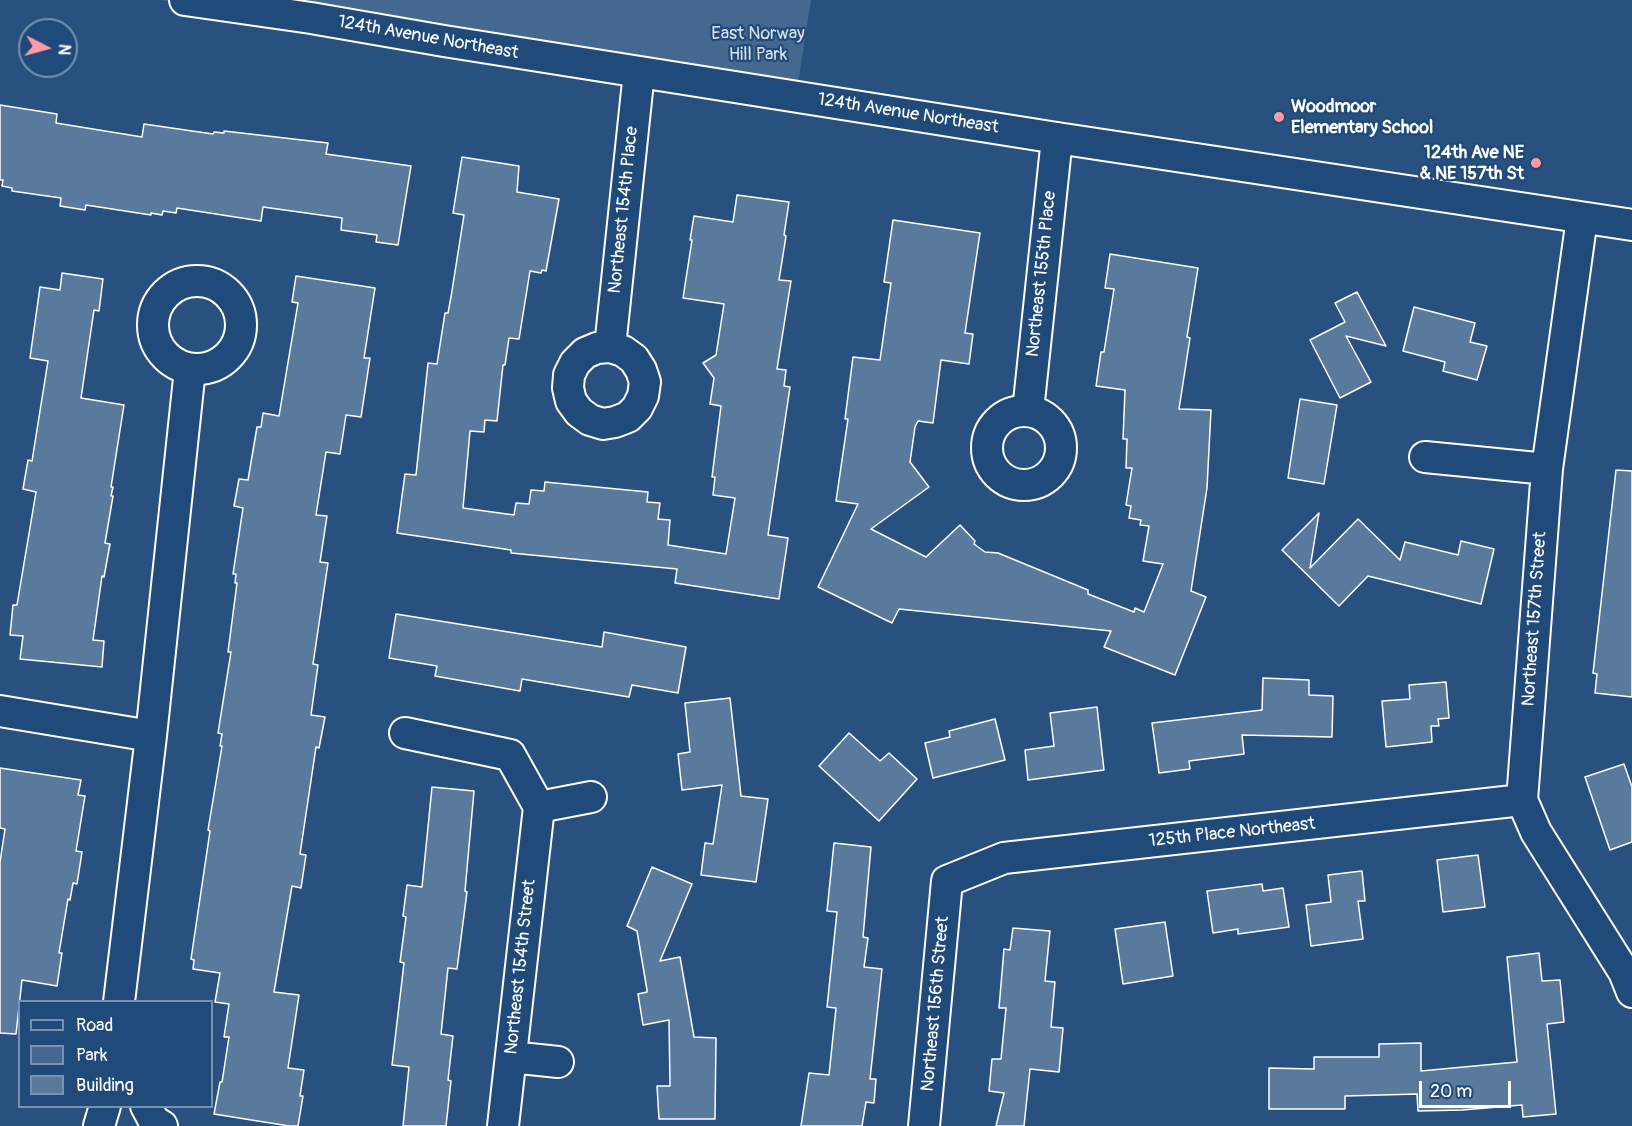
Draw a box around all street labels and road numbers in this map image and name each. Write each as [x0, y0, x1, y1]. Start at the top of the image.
street label: 124th Avenue Northeast [336, 11, 520, 65]
street label: 124th Avenue Northeast [816, 89, 1000, 139]
street label: Northeast 154th Place [604, 125, 644, 295]
street label: Northeast 155th Place [1023, 190, 1061, 358]
street label: Northeast 157th Street [1518, 531, 1552, 707]
street label: 125th Place Northeast [1148, 814, 1316, 852]
street label: Northeast 154th Street [501, 878, 541, 1056]
street label: Northeast 156th Street [918, 915, 954, 1093]

